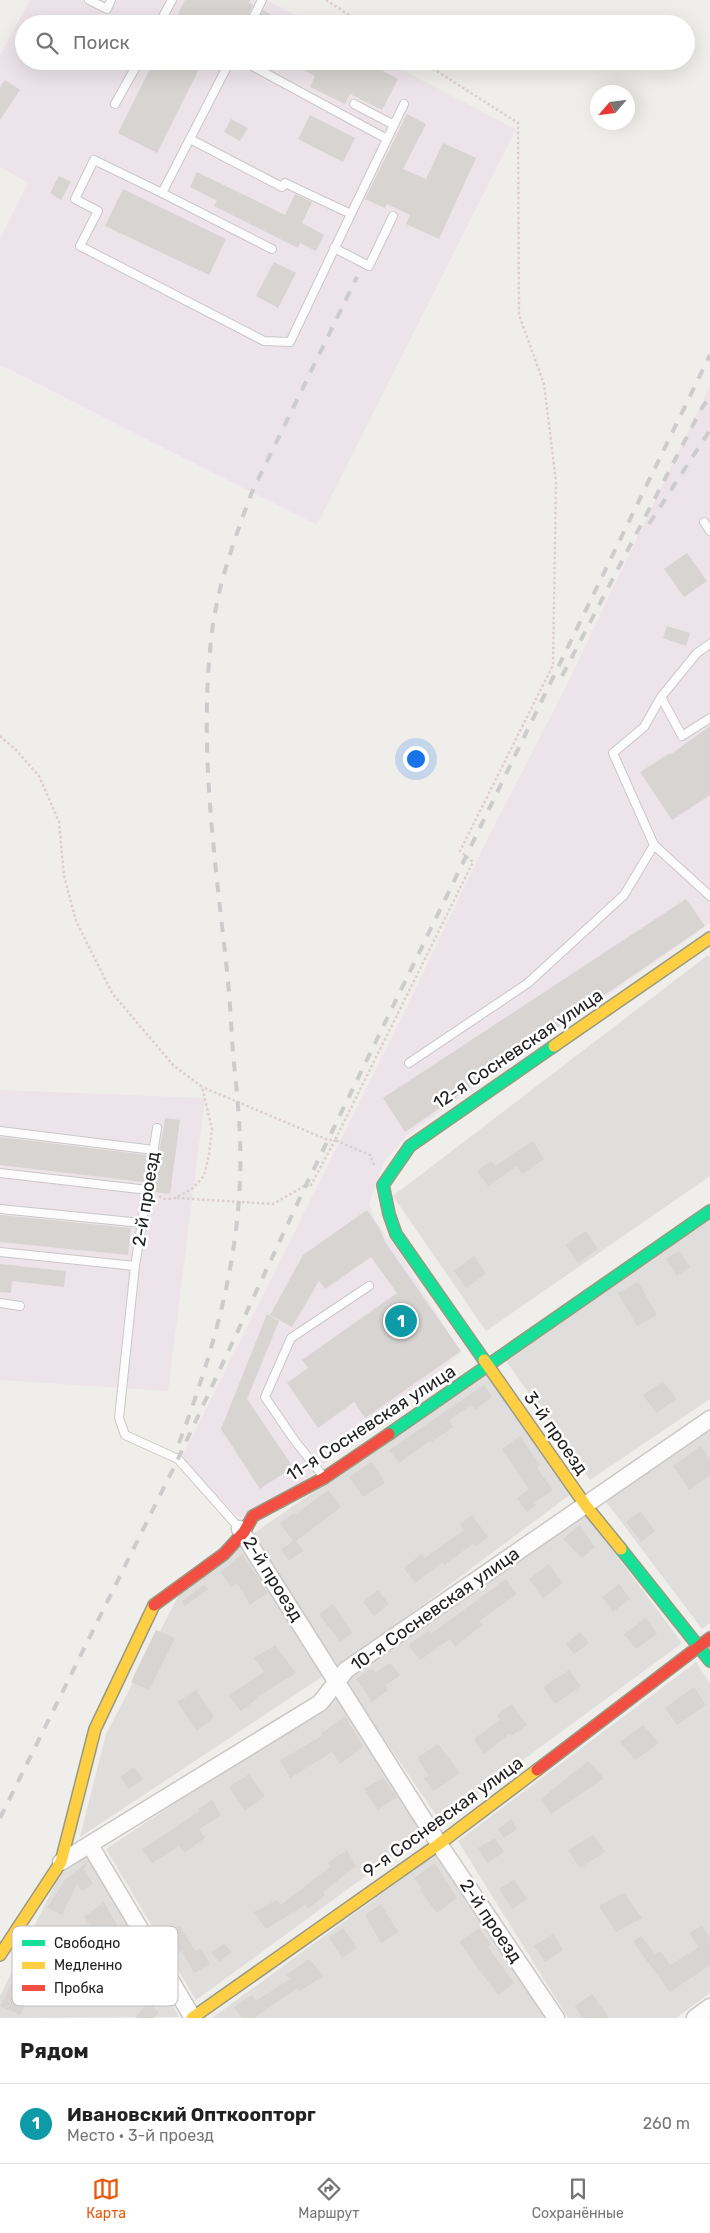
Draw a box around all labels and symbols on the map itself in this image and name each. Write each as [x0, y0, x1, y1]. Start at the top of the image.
north arrow [590, 85, 635, 130]
your location [403, 746, 429, 772]
street label: 12-я Сосневская улица [429, 984, 607, 1114]
street label: 2-й проезд [128, 1150, 164, 1248]
pin: 1 [385, 1302, 417, 1340]
street label: 11-я Сосневская улица [282, 1360, 460, 1486]
street label: 3-й проезд [519, 1387, 593, 1479]
street label: 2-й проезд [238, 1532, 308, 1626]
street label: 10-я Сосневская улица [346, 1542, 524, 1676]
street label: 9-я Сосневская улица [359, 1752, 527, 1882]
street label: 2-й проезд [455, 1875, 527, 1967]
legend [12, 1926, 178, 2006]
text: Свободно [54, 1935, 120, 1952]
text: Медленно [54, 1957, 122, 1974]
text: Пробка [54, 1980, 104, 1997]

